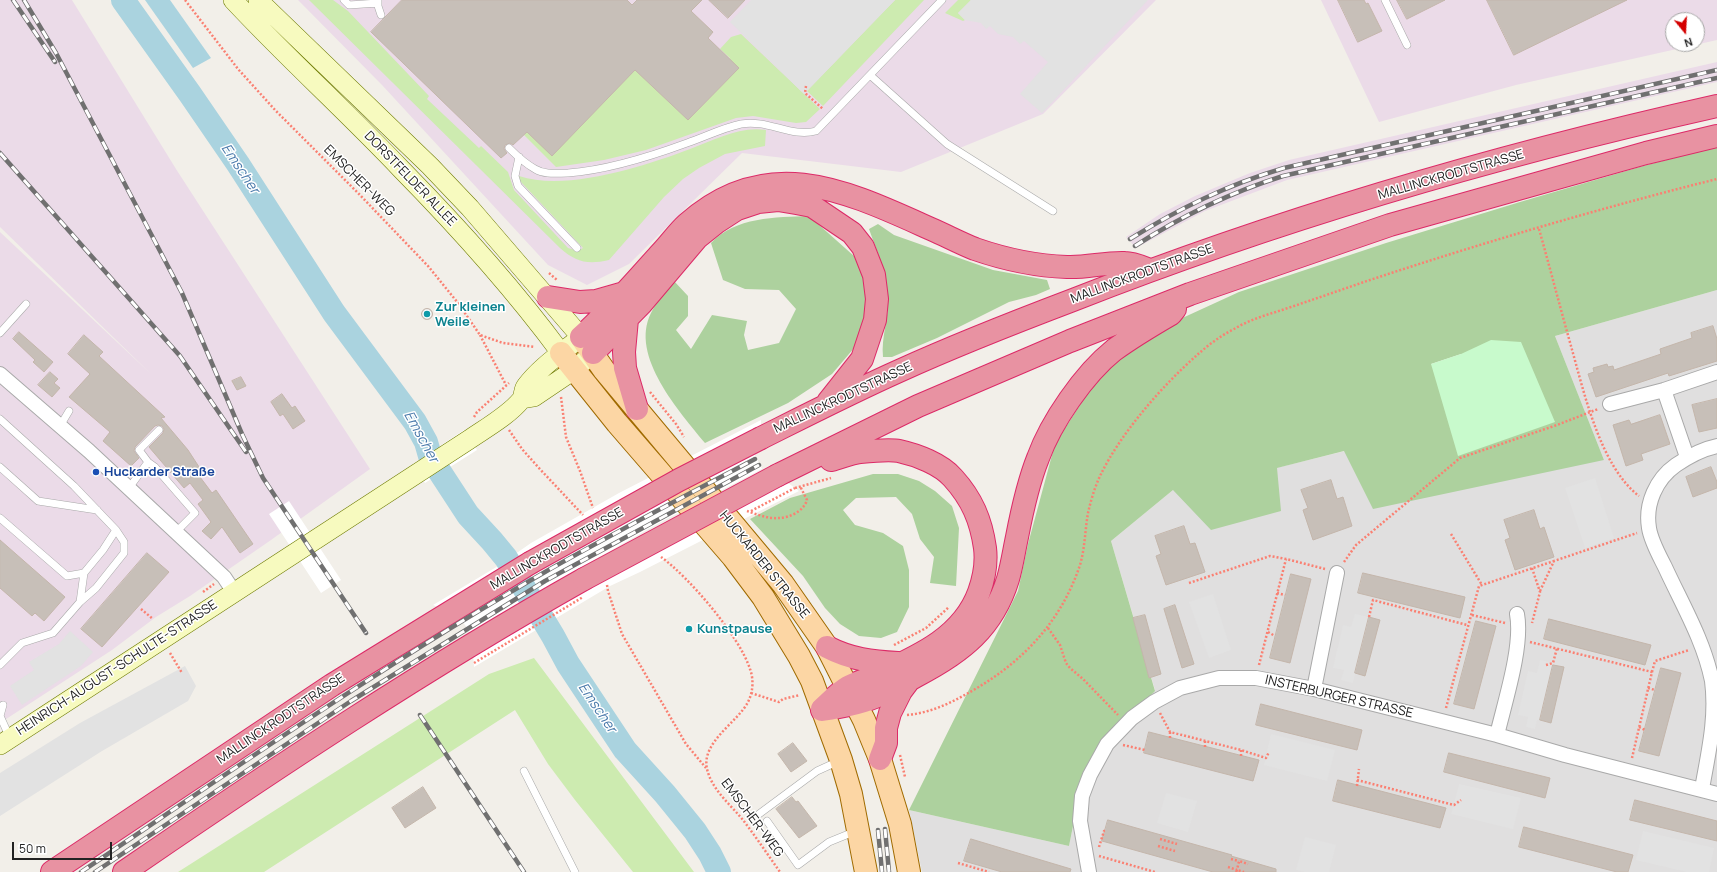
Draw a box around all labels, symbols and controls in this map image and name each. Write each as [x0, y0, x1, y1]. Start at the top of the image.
north arrow [1665, 12, 1705, 52]
text: N [1682, 35, 1695, 51]
street label: DORSTFELDER ALLEE [361, 128, 459, 230]
water label: Emscher [217, 141, 263, 197]
street label: EMSCHER-WEG [320, 142, 398, 220]
street label: MALLINCKRODTSTRASSE [1376, 147, 1526, 203]
street label: MALLINCKRODTSTRASSE [1068, 241, 1216, 307]
place label: Zur kleinen Weile [435, 299, 505, 330]
marker: Zur kleinen Weile [422, 309, 432, 319]
street label: MALLINCKRODTSTRASSE [771, 359, 915, 437]
water label: Emscher [400, 408, 442, 466]
place label: Huckarder Straße [104, 464, 215, 480]
marker: Huckarder Straße [91, 467, 101, 477]
street label: MALLINCKRODTSTRASSE [488, 505, 626, 593]
street label: HUCKARDER STRASSE [716, 508, 812, 622]
street label: HEINRICH-AUGUST-SCHULTE-STRASSE [14, 597, 220, 739]
place label: Kunstpause [697, 621, 772, 637]
marker: Kunstpause [684, 624, 694, 634]
street label: MALLINCKRODTSTRASSE [214, 670, 348, 768]
street label: INSTERBURGER STRASSE [1263, 672, 1415, 722]
water label: Emscher [574, 680, 620, 736]
street label: EMSCHER-WEG [717, 776, 787, 860]
scale bar [14, 834, 114, 860]
text: 50 m [19, 840, 46, 857]

